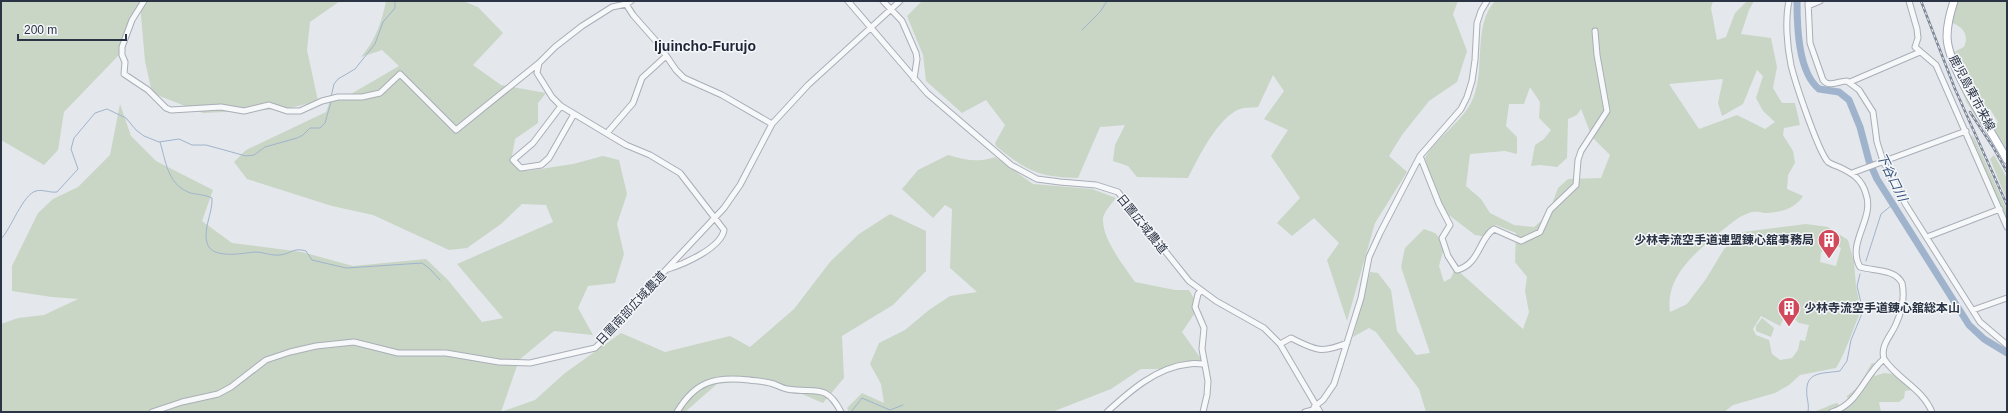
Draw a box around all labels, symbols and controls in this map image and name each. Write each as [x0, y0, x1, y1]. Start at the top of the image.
scale bar [18, 16, 126, 42]
text: 200 m [24, 23, 57, 37]
district label: Ijuincho-Furujo [654, 38, 756, 54]
street label: 鹿児島東市来線 [1946, 53, 1998, 133]
water label: 下谷口川 [1874, 150, 1911, 205]
street label: 日置広域農道 [1114, 192, 1170, 256]
building icon: 少林寺流空手道連盟錬心舘事務局 [1816, 227, 1842, 260]
place label: 少林寺流空手道連盟錬心舘事務局 [1634, 233, 1814, 247]
street label: 日置南部広域農道 [593, 268, 669, 348]
building icon: 少林寺流空手道錬心舘総本山 [1776, 295, 1802, 328]
place label: 少林寺流空手道錬心舘総本山 [1804, 301, 1960, 315]

